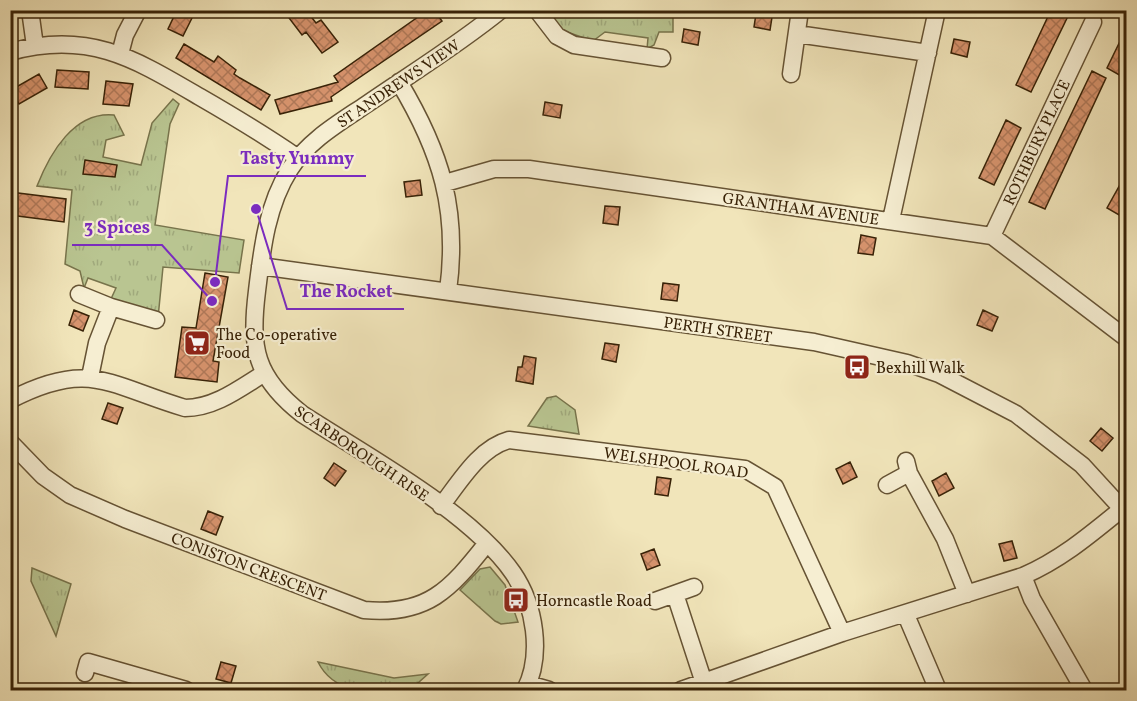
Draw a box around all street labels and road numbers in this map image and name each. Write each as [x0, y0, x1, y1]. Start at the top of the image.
street label: ST ANDREWS VIEW [333, 35, 465, 134]
street label: ROTHBURY PLACE [999, 76, 1077, 209]
street label: GRANTHAM AVENUE [721, 188, 880, 232]
street label: PERTH STREET [662, 312, 773, 349]
street label: SCARBOROUGH RISE [289, 401, 433, 508]
street label: WELSHPOOL ROAD [602, 443, 750, 485]
street label: CONISTON CRESCENT [167, 528, 329, 608]

